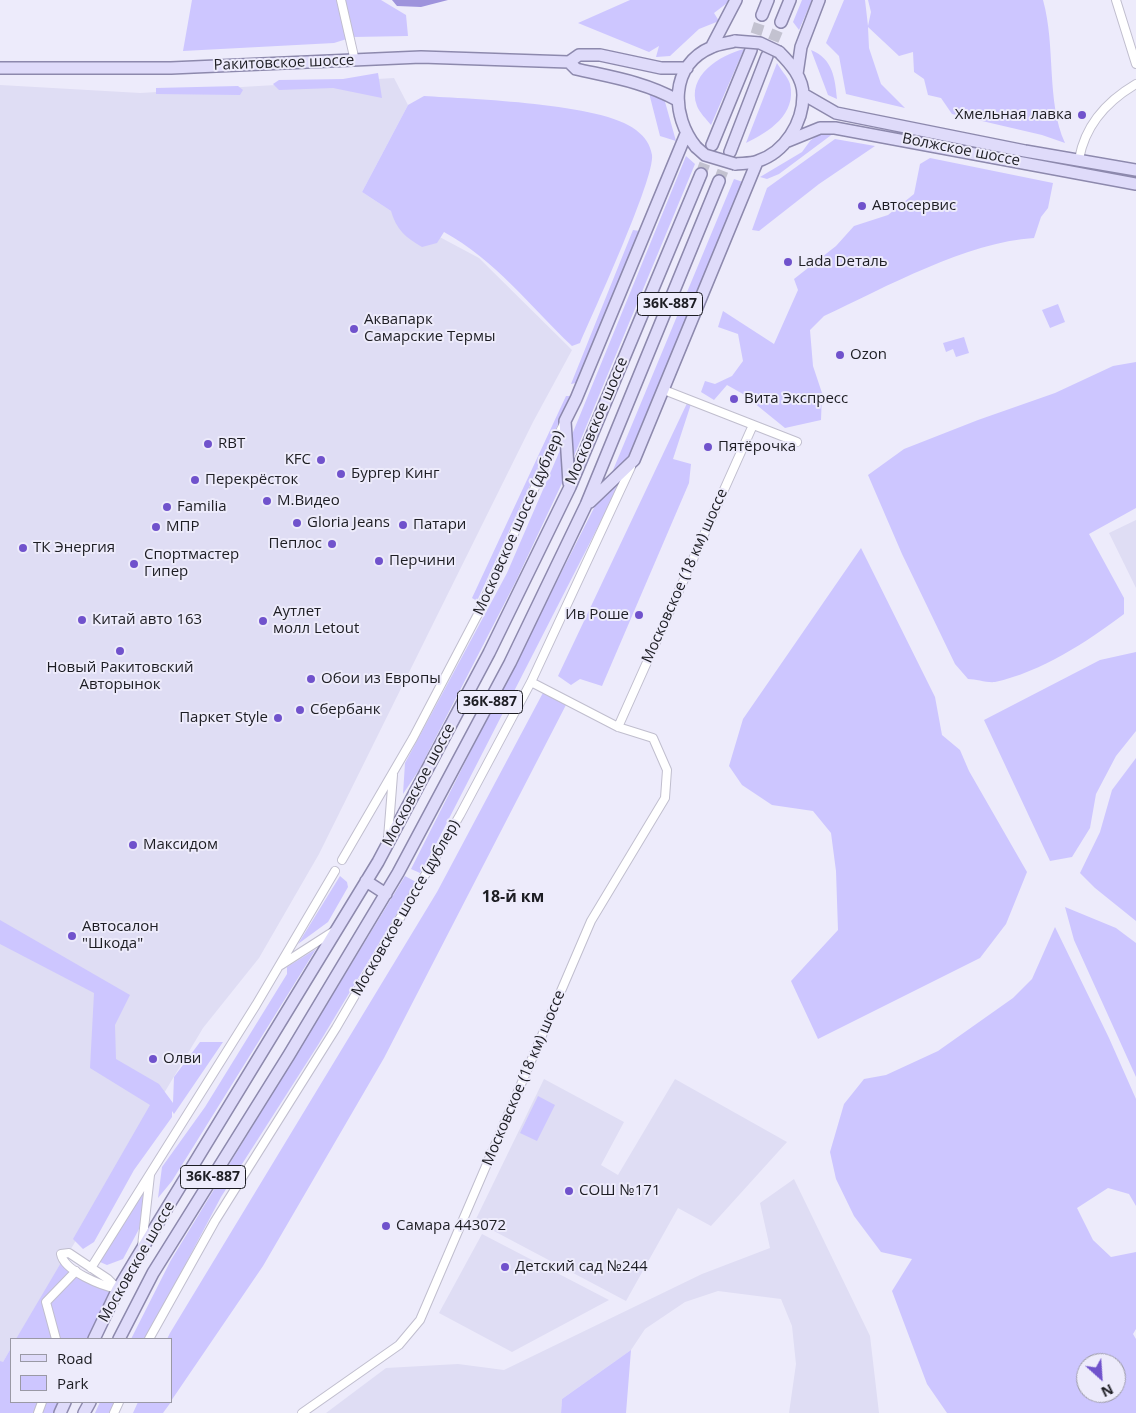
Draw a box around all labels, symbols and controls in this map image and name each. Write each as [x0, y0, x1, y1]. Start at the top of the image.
street label: Ракитовское шоссе [213, 52, 355, 74]
place label: Хмельная лавка [955, 106, 1072, 124]
marker: Хмельная лавка [1076, 109, 1088, 121]
street label: Волжское шоссе [901, 130, 1021, 170]
place label: Автосервис [872, 197, 956, 215]
marker: Автосервис [856, 200, 868, 212]
place label: Lada Dеталь [798, 253, 888, 271]
marker: Lada Dеталь [782, 256, 794, 268]
road number: 36К-887 [638, 292, 702, 316]
place label: Аквапарк Самарские Термы [364, 311, 495, 346]
marker: Аквапарк Самарские Термы [348, 323, 360, 335]
place label: Ozon [850, 346, 887, 364]
marker: Ozon [834, 349, 846, 361]
street label: Московское шоссе [562, 355, 632, 487]
place label: Вита Экспресс [744, 390, 848, 408]
marker: Вита Экспресс [728, 393, 740, 405]
street label: Московское шоссе (дублер) [470, 428, 568, 618]
place label: RBT [218, 435, 245, 453]
marker: RBT [202, 438, 214, 450]
place label: Пятёрочка [718, 438, 796, 456]
marker: Пятёрочка [702, 441, 714, 453]
place label: KFC [285, 451, 311, 469]
marker: KFC [315, 454, 327, 466]
place label: Бургер Кинг [351, 465, 439, 483]
marker: Бургер Кинг [335, 468, 347, 480]
place label: Перекрёсток [205, 471, 298, 489]
marker: Перекрёсток [189, 474, 201, 486]
street label: Московское (18 км) шоссе [638, 486, 732, 666]
place label: М.Видео [277, 492, 340, 510]
marker: М.Видео [261, 495, 273, 507]
place label: Familia [177, 498, 227, 516]
marker: Familia [161, 501, 173, 513]
place label: Gloria Jeans [307, 514, 390, 532]
place label: Патари [413, 516, 466, 534]
marker: Gloria Jeans [291, 517, 303, 529]
place label: МПР [166, 518, 199, 536]
marker: Патари [397, 519, 409, 531]
marker: МПР [150, 521, 162, 533]
place label: Пеплос [269, 535, 322, 553]
marker: Пеплос [326, 538, 338, 550]
place label: ТК Энергия [33, 539, 115, 557]
marker: ТК Энергия [17, 542, 29, 554]
place label: Спортмастер Гипер [144, 546, 239, 581]
place label: Перчини [389, 552, 455, 570]
marker: Перчини [373, 555, 385, 567]
marker: Спортмастер Гипер [128, 558, 140, 570]
place label: Аутлет молл Letout [273, 603, 359, 638]
place label: Ив Роше [565, 606, 629, 624]
marker: Ив Роше [633, 609, 645, 621]
place label: Китай авто 163 [92, 611, 202, 629]
marker: Китай авто 163 [76, 614, 88, 626]
marker: Аутлет молл Letout [257, 615, 269, 627]
marker: Новый Ракитовский Авторынок [114, 645, 126, 657]
place label: Новый Ракитовский Авторынок [47, 659, 193, 694]
place label: Обои из Европы [321, 670, 441, 688]
marker: Обои из Европы [305, 673, 317, 685]
road number: 36К-887 [458, 690, 522, 714]
place label: Сбербанк [310, 701, 380, 719]
marker: Сбербанк [294, 704, 306, 716]
place label: Паркет Style [179, 709, 268, 727]
marker: Паркет Style [272, 712, 284, 724]
street label: Московское шоссе [379, 721, 459, 849]
street label: Московское шоссе (дублер) [348, 817, 464, 999]
place label: Максидом [143, 836, 218, 854]
marker: Максидом [127, 839, 139, 851]
district label: 18-й км [482, 887, 544, 907]
place label: Автосалон "Шкода" [82, 918, 159, 953]
marker: Автосалон "Шкода" [66, 930, 78, 942]
street label: Московское (18 км) шоссе [479, 987, 569, 1169]
place label: Олви [163, 1050, 201, 1068]
marker: Олви [147, 1053, 159, 1065]
road number: 36К-887 [180, 1166, 246, 1188]
place label: СОШ №171 [579, 1182, 660, 1200]
marker: СОШ №171 [563, 1185, 575, 1197]
street label: Московское шоссе [95, 1198, 179, 1326]
place label: Самара 443072 [396, 1217, 506, 1235]
marker: Самара 443072 [380, 1220, 392, 1232]
place label: Детский сад №244 [515, 1258, 648, 1276]
marker: Детский сад №244 [499, 1261, 511, 1273]
legend [10, 1338, 172, 1403]
text: Road [57, 1348, 93, 1368]
north arrow [1076, 1353, 1126, 1403]
text: Park [57, 1373, 88, 1393]
text: N [1098, 1380, 1117, 1402]

